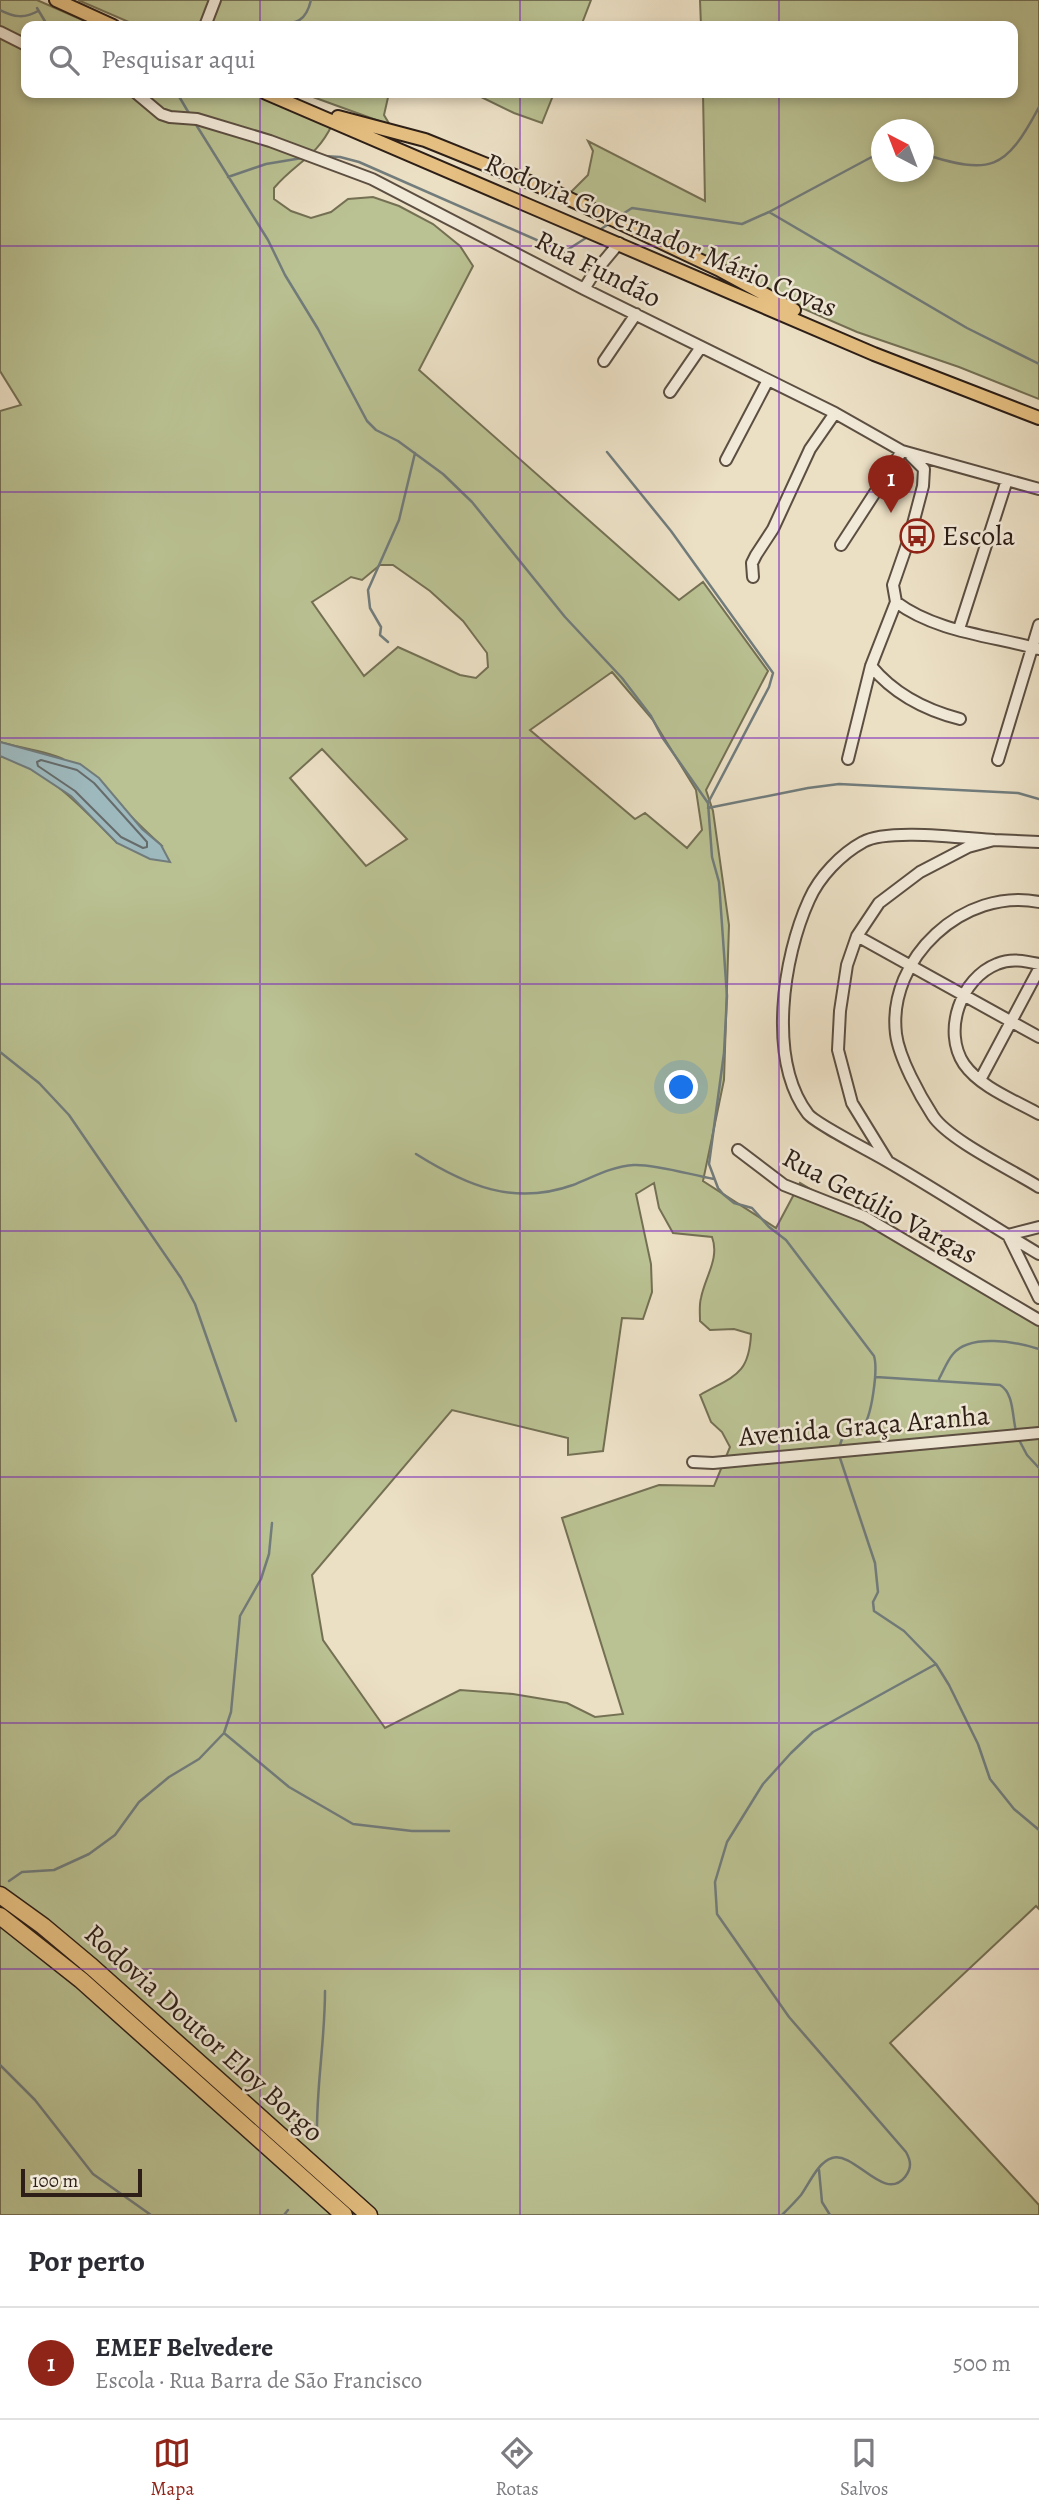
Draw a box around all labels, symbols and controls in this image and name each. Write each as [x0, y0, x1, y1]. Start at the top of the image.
search box [21, 21, 1018, 98]
icon: search [45, 41, 83, 79]
text: Pesquisar aqui [101, 42, 256, 77]
north arrow [871, 119, 934, 182]
street label: Rodovia Governador Mário Covas [479, 143, 843, 327]
street label: Rua Fundão [528, 221, 668, 317]
pin: 1 [868, 455, 914, 513]
bus stop icon: Escola [898, 517, 936, 555]
place label: Escola [942, 517, 1015, 555]
your location [664, 1070, 698, 1104]
street label: Rua Getúlio Vargas [776, 1139, 984, 1273]
street label: Avenida Graça Aranha [736, 1396, 991, 1456]
street label: Rodovia Doutor Eloy Borgo [76, 1915, 332, 2151]
scale bar [21, 2166, 142, 2198]
text: 100 m [32, 2168, 78, 2194]
text: Por perto [28, 2241, 145, 2281]
text: EMEF Belvedere [95, 2330, 273, 2365]
text: 1 [47, 2348, 55, 2379]
text: 500 m [953, 2348, 1011, 2379]
text: Escola · Rua Barra de São Francisco [95, 2365, 422, 2396]
tab: Mapa [151, 2434, 194, 2502]
tab: Rotas [495, 2434, 539, 2502]
tab: Salvos [840, 2434, 888, 2502]

